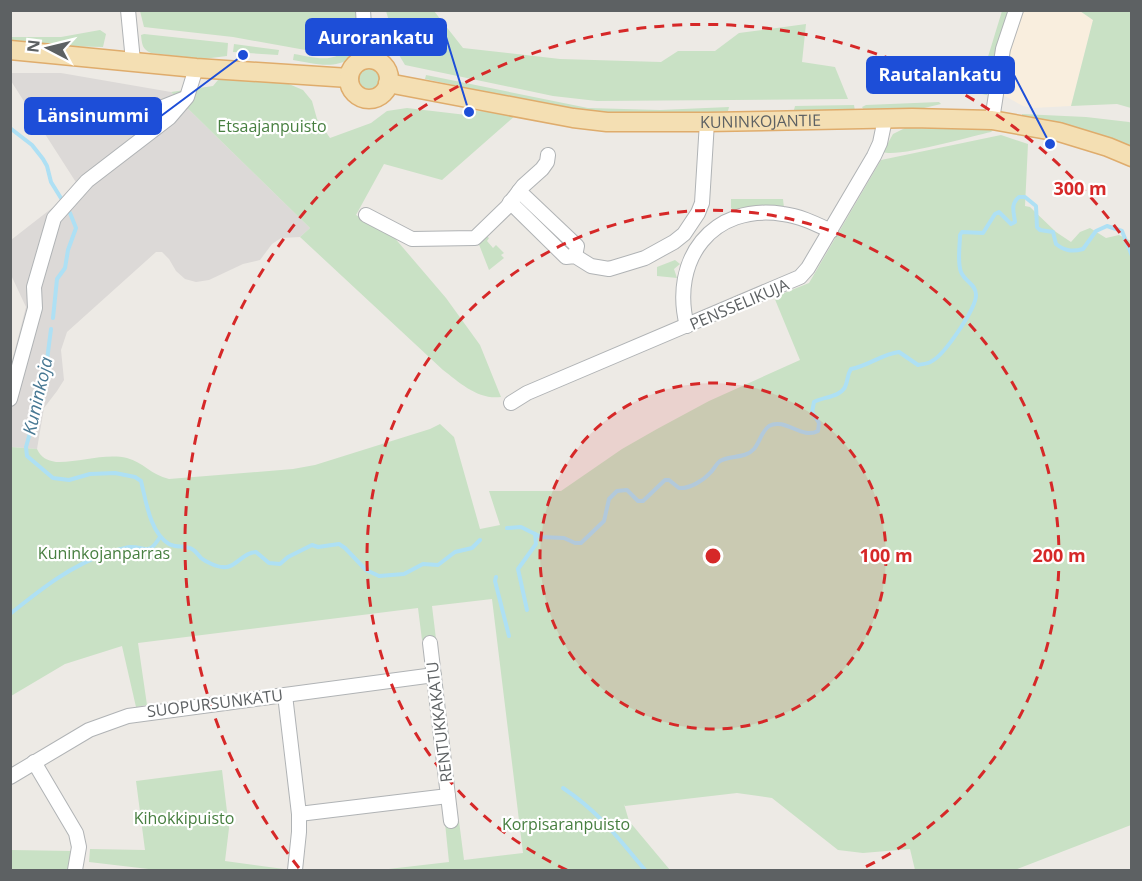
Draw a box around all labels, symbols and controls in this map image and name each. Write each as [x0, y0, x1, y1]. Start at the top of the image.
north arrow [18, 18, 78, 78]
callout: Aurorankatu [306, 19, 446, 55]
text: Aurorankatu [318, 25, 434, 49]
text: N [21, 38, 45, 54]
callout: Rautalankatu [867, 57, 1014, 93]
text: Rautalankatu [878, 62, 1002, 86]
callout: Länsinummi [25, 98, 161, 134]
text: Länsinummi [37, 103, 149, 127]
street label: KUNINKOJANTIE [700, 109, 821, 133]
park label: Etsaajanpuisto [217, 115, 327, 137]
text: 300 m [1053, 176, 1107, 200]
street label: PENSSELIKUJA [686, 273, 793, 335]
water label: Kuninkoja [16, 354, 58, 437]
park label: Kuninkojanparras [38, 542, 170, 564]
text: 100 m [859, 543, 913, 567]
text: 200 m [1032, 543, 1086, 567]
centre of rings [703, 546, 723, 566]
street label: RENTUKKAKATU [421, 660, 457, 784]
street label: SUOPURSUNKATU [146, 684, 284, 722]
park label: Kihokkipuisto [134, 807, 234, 829]
park label: Korpisaranpuisto [502, 813, 630, 835]

